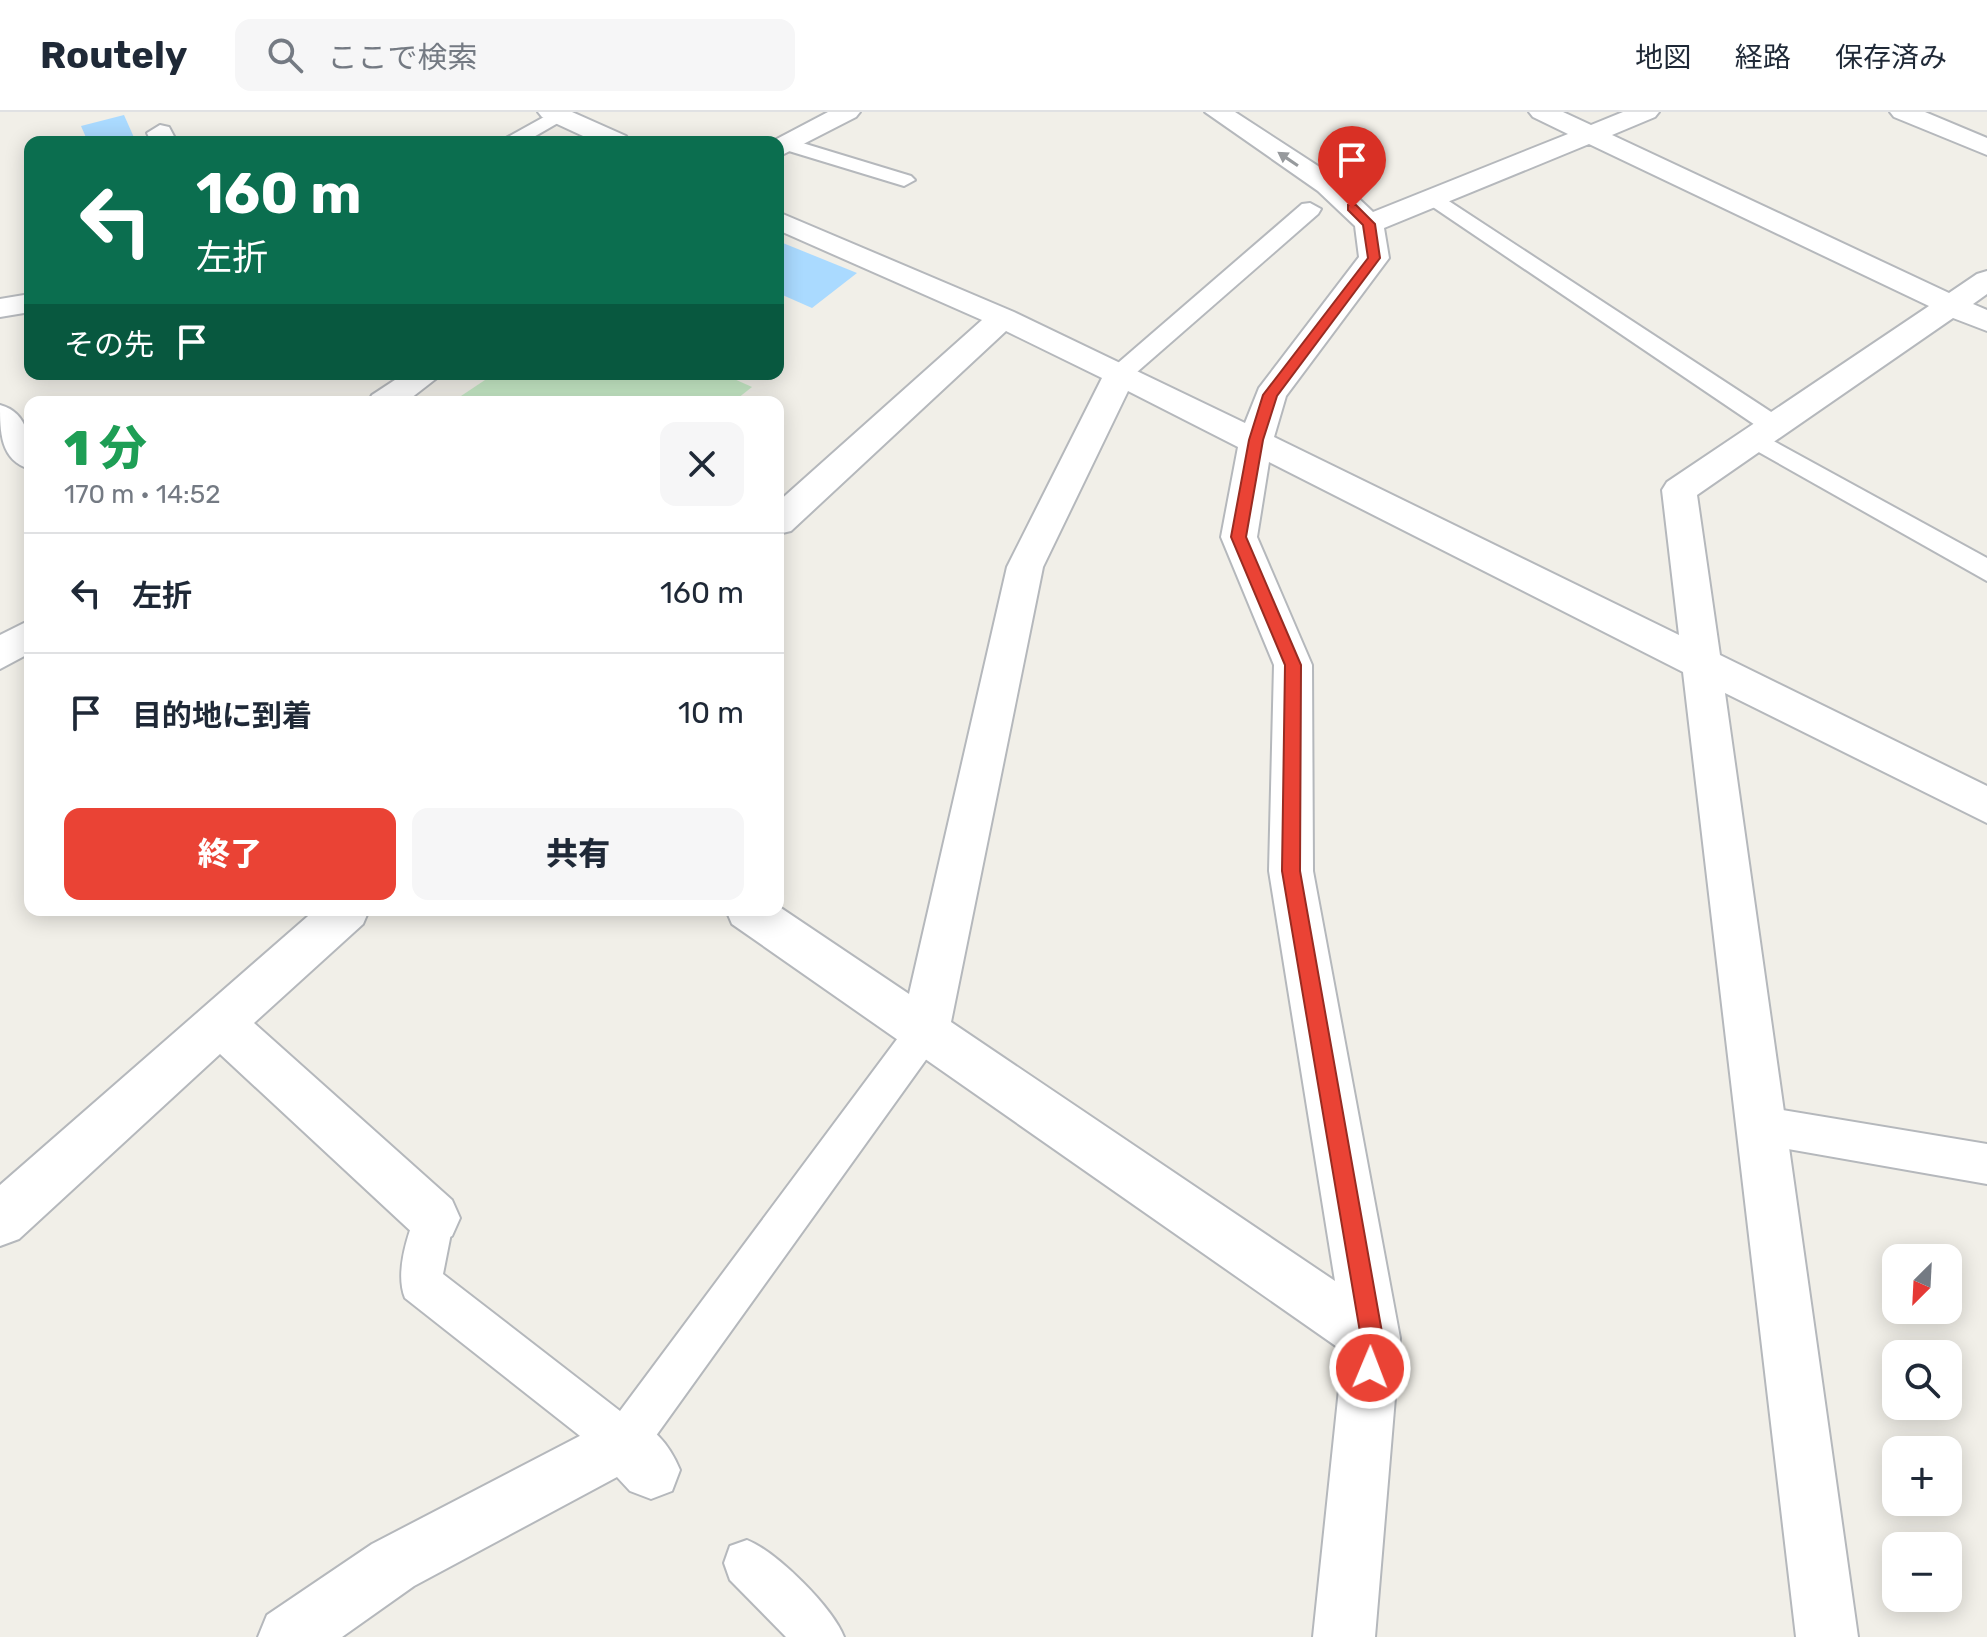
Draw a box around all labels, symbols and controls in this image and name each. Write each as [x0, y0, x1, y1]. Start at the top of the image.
search box [235, 19, 795, 91]
text: Routely [40, 32, 187, 78]
icon: search [263, 33, 307, 77]
text: ここで検索 [327, 40, 477, 76]
text: 地図 [1635, 41, 1691, 74]
text: 経路 [1735, 41, 1791, 74]
text: 保存済み [1835, 41, 1947, 74]
pin [1318, 126, 1386, 208]
icon: arrive [1330, 138, 1374, 182]
one-way arrow [1277, 152, 1299, 166]
text: 160 m [196, 161, 362, 227]
icon: left [64, 168, 168, 272]
text: 左折 [196, 236, 268, 279]
icon: arrive [170, 320, 214, 364]
text: その先 [64, 327, 154, 363]
text: 1 分 [64, 420, 147, 477]
button: close [660, 422, 744, 506]
text: 170 m · 14:52 [64, 479, 220, 510]
icon: left [64, 571, 108, 615]
text: 160 m [660, 575, 744, 611]
text: 左折 [132, 578, 192, 614]
icon: arrive [64, 691, 108, 735]
text: 10 m [678, 695, 744, 731]
text: 目的地に到着 [132, 698, 312, 734]
button: 終了 [64, 808, 396, 900]
button: 共有 [412, 808, 744, 900]
north arrow [1882, 1244, 1962, 1324]
map controls [1882, 1244, 1962, 1612]
position arrow [1328, 1326, 1412, 1410]
button: search [1882, 1340, 1962, 1420]
button: + [1882, 1436, 1962, 1516]
button: − [1882, 1532, 1962, 1612]

